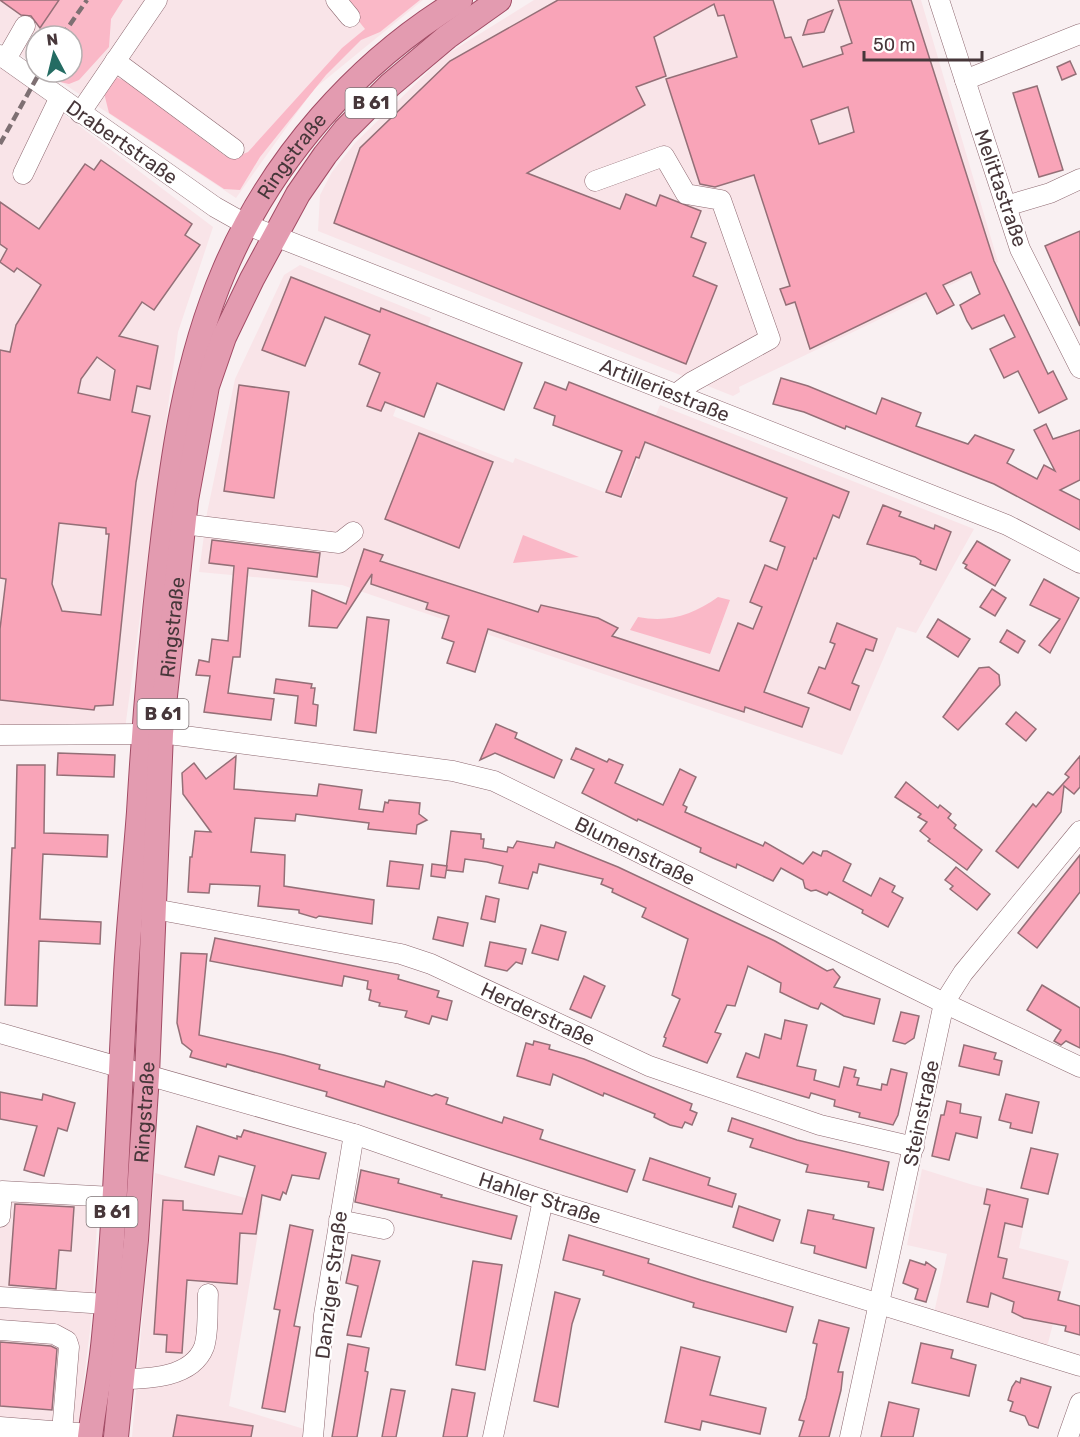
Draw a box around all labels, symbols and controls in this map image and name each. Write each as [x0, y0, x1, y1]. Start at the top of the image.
north arrow [24, 24, 84, 84]
scale bar [864, 24, 982, 62]
text: N [45, 29, 59, 50]
text: 50 m [873, 34, 916, 56]
road number: B 61 [346, 88, 397, 118]
street label: Drabertstraße [62, 95, 182, 189]
street label: Ringstraße [252, 108, 331, 204]
street label: Melittastraße [970, 126, 1032, 250]
street label: Artilleriestraße [597, 353, 733, 427]
street label: Ringstraße [155, 576, 190, 679]
road number: B 61 [138, 699, 188, 729]
street label: Blumenstraße [571, 812, 699, 890]
street label: Herderstraße [477, 977, 599, 1051]
street label: Steinstraße [898, 1058, 944, 1168]
street label: Ringstraße [129, 1061, 160, 1164]
street label: Hahler Straße [476, 1167, 604, 1229]
road number: B 61 [86, 1197, 138, 1227]
street label: Danziger Straße [310, 1210, 352, 1360]

